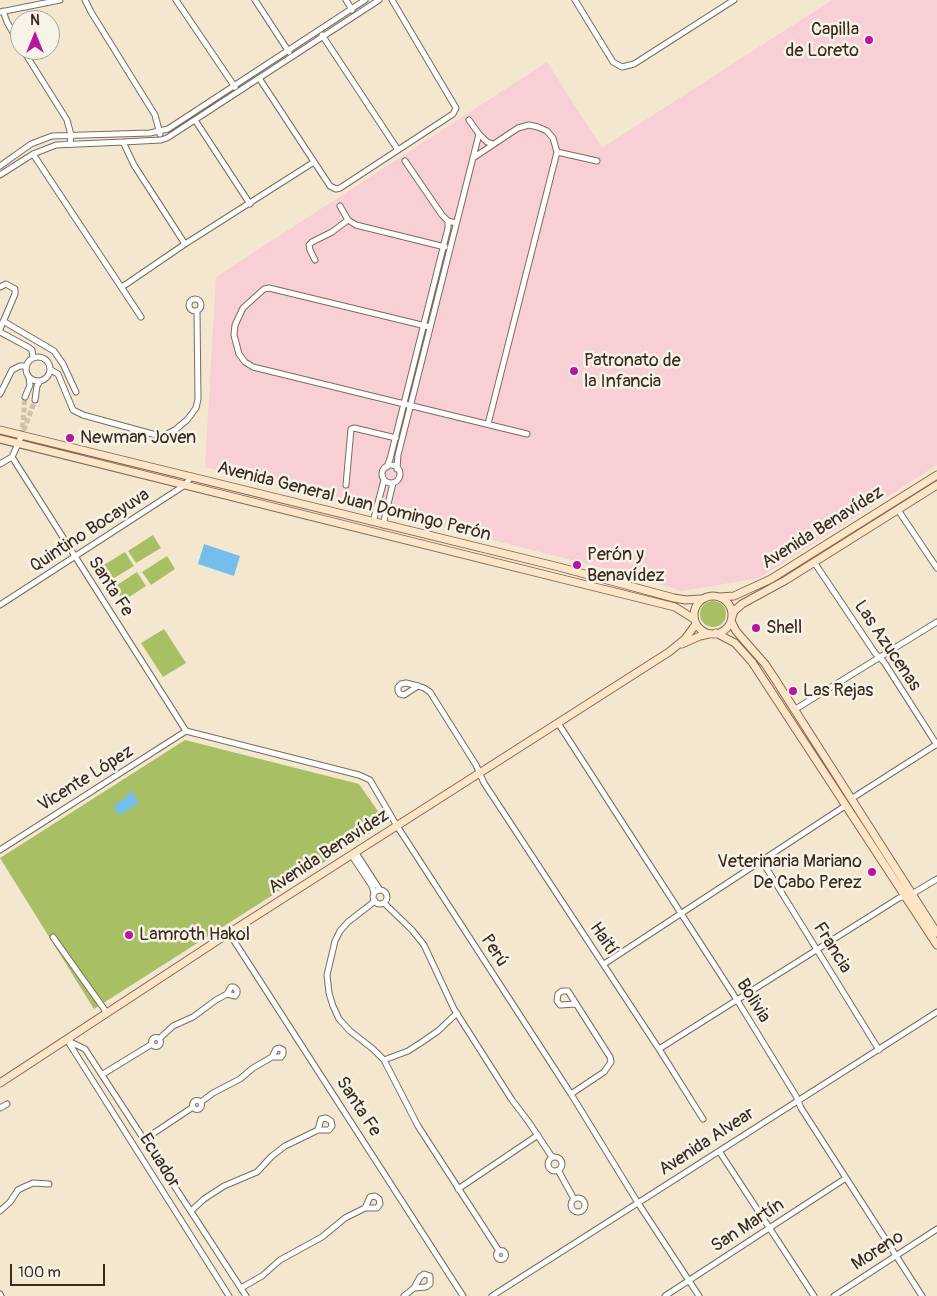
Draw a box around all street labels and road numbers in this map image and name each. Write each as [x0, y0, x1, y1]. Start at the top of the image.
street label: Avenida General Juan Domingo Perón [215, 457, 493, 547]
street label: Avenida Benavídez [758, 482, 888, 574]
street label: Quintino Bocayuva [26, 484, 154, 578]
street label: Santa Fe [83, 553, 137, 621]
street label: Las Azucenas [849, 597, 925, 695]
street label: Vicente López [34, 741, 138, 817]
street label: Avenida Benavídez [265, 805, 393, 899]
street label: Haití [584, 918, 622, 960]
street label: Francia [808, 919, 856, 977]
street label: Perú [476, 931, 512, 971]
street label: Bolivia [731, 975, 775, 1027]
street label: Santa Fe [331, 1073, 385, 1141]
street label: Avenida Alvear [655, 1103, 759, 1181]
street label: Ecuador [134, 1130, 184, 1192]
street label: San Martín [707, 1194, 789, 1258]
street label: Moreno [848, 1226, 908, 1276]

